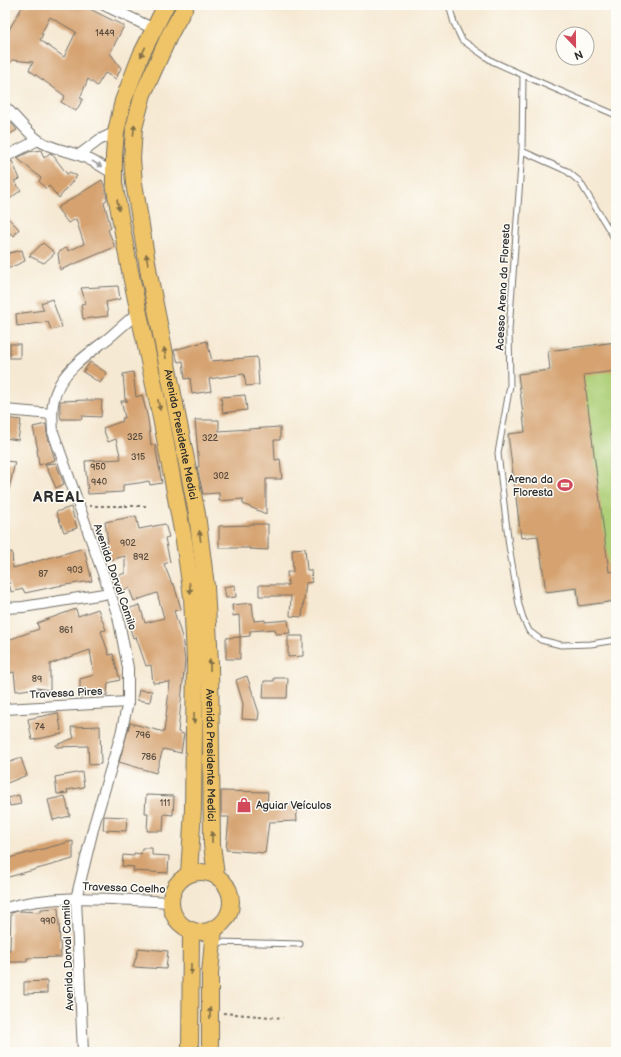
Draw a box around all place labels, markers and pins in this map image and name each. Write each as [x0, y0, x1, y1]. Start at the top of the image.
place label: Arena da Floresta [508, 473, 553, 499]
sports icon: Arena da Floresta [556, 476, 574, 494]
shop icon: Aguiar Veículos [235, 796, 253, 814]
place label: Aguiar Veículos [256, 799, 332, 812]

